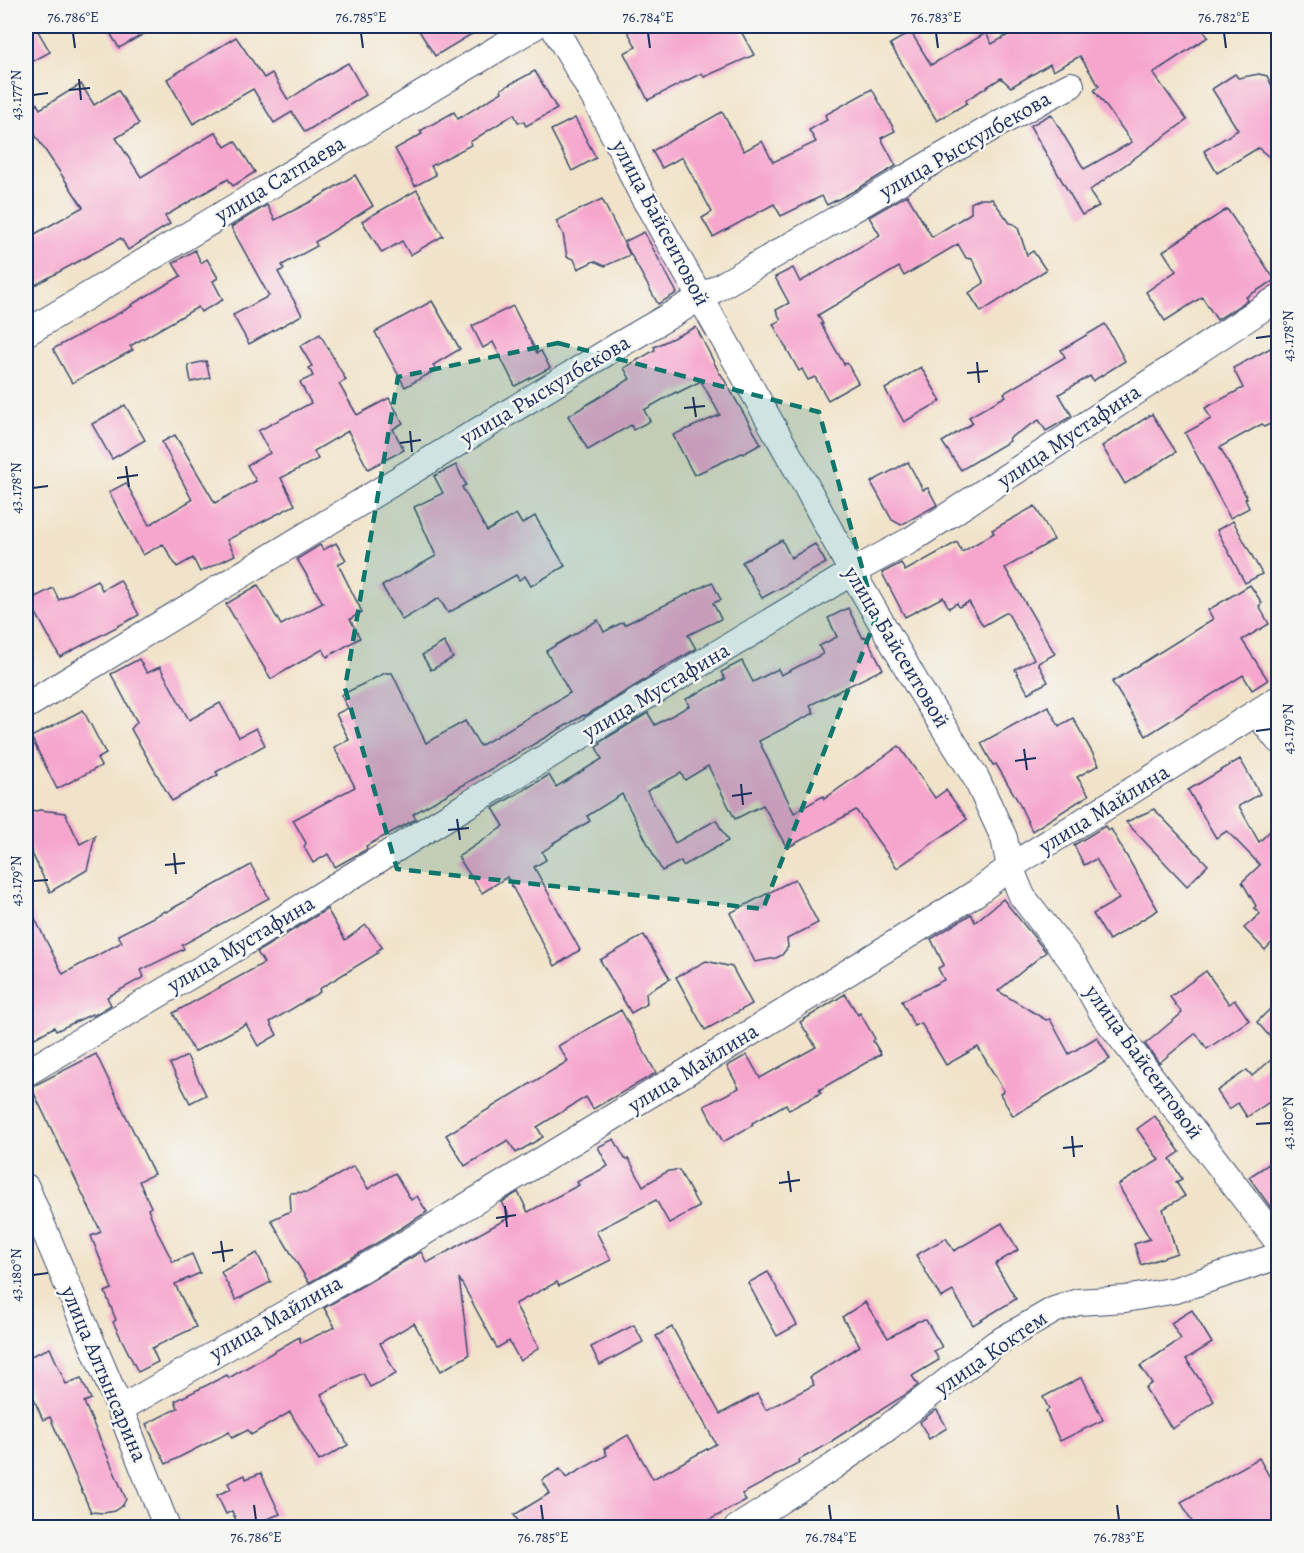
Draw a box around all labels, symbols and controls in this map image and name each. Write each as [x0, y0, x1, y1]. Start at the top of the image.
text: 76.786°E [47, 7, 99, 27]
text: 76.785°E [335, 7, 387, 27]
text: 76.784°E [622, 7, 674, 27]
text: 76.783°E [910, 7, 962, 27]
text: 76.782°E [1198, 7, 1250, 27]
text: 43.177°N [6, 69, 26, 120]
street label: улица Рыскулбекова [873, 83, 1057, 207]
street label: улица Сатпаева [208, 128, 352, 230]
street label: улица Байсеитовой [604, 134, 717, 311]
text: 43.178°N [1278, 310, 1298, 362]
street label: улица Рыскулбекова [454, 327, 636, 453]
street label: улица Мустафина [991, 376, 1147, 496]
text: 43.178°N [6, 462, 26, 514]
street label: улица Байсеитовой [836, 559, 957, 734]
street label: улица Мустафина [576, 635, 736, 747]
text: 43.179°N [1278, 703, 1298, 755]
street label: улица Майлина [1032, 756, 1176, 862]
text: 43.179°N [6, 855, 26, 907]
street label: улица Мустафина [161, 888, 321, 1000]
street label: улица Байсеитовой [1077, 978, 1210, 1145]
street label: улица Майлина [621, 1015, 765, 1121]
text: 43.180°N [1278, 1096, 1298, 1150]
text: 43.180°N [6, 1248, 26, 1302]
street label: улица Майлина [203, 1267, 349, 1369]
street label: улица Алтынсарина [53, 1280, 155, 1467]
street label: улица Коктем [928, 1303, 1053, 1403]
text: 76.786°E [230, 1527, 282, 1547]
text: 76.785°E [517, 1527, 569, 1547]
text: 76.784°E [805, 1527, 857, 1547]
text: 76.783°E [1093, 1527, 1145, 1547]

